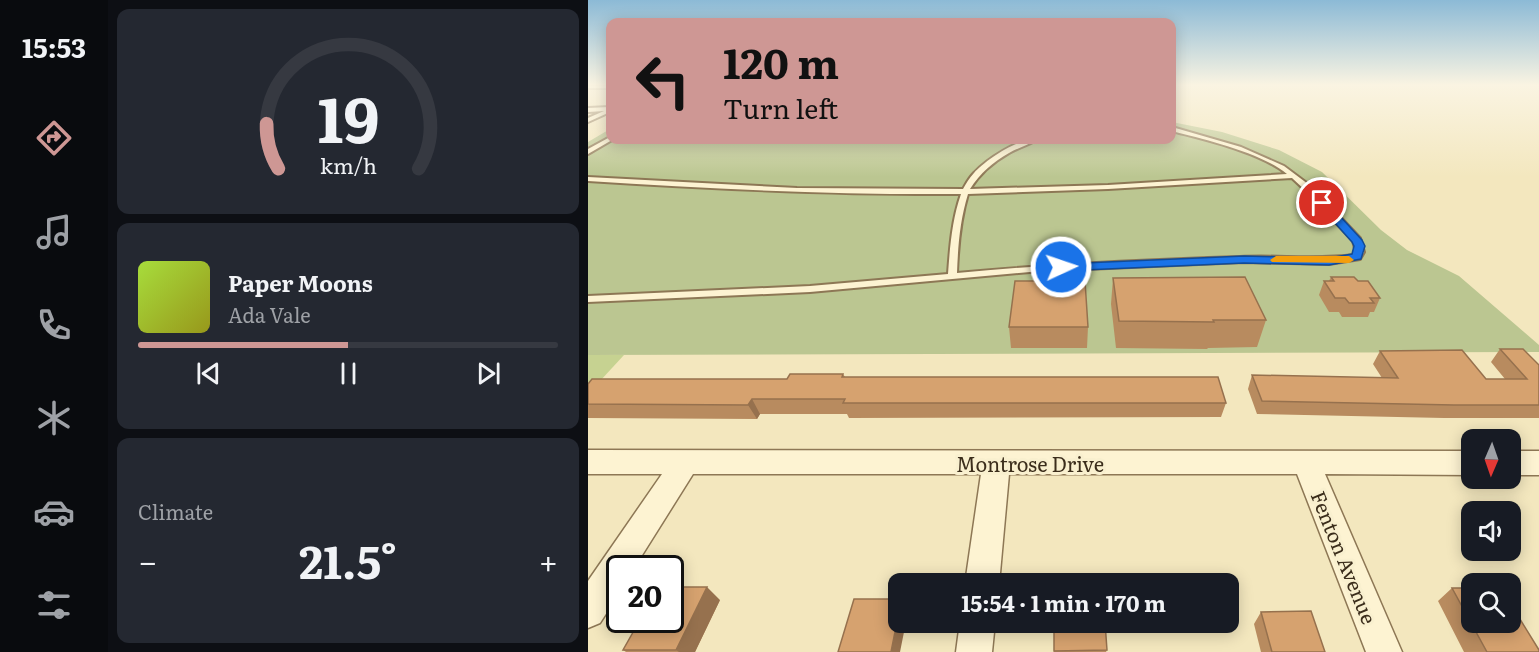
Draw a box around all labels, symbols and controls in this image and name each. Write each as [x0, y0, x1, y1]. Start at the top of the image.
text: 15:53 [22, 26, 86, 66]
text: 120 m [723, 30, 839, 92]
icon: left [624, 42, 702, 120]
text: 19 [317, 70, 379, 162]
text: Turn left [723, 87, 838, 127]
icon: directions [33, 117, 75, 159]
text: km/h [319, 149, 377, 181]
pin [1296, 177, 1347, 228]
icon: arrive [1305, 186, 1338, 219]
icon: music [33, 211, 75, 253]
position arrow [1029, 235, 1093, 299]
text: Paper Moons [228, 266, 373, 299]
text: Ada Vale [228, 299, 311, 329]
icon: phone [33, 304, 75, 346]
icon: previous [192, 357, 225, 390]
icon: pause [332, 357, 365, 390]
icon: next [472, 357, 505, 390]
icon: climate [33, 397, 75, 439]
north arrow [1461, 429, 1521, 489]
map controls [1461, 429, 1521, 633]
street label: Montrose Drive [956, 448, 1104, 478]
street label: Fenton Avenue [1305, 486, 1385, 628]
icon: car [33, 491, 75, 533]
text: Climate [138, 496, 213, 526]
button: sound [1461, 501, 1521, 561]
text: 21.5° [299, 526, 397, 593]
text: − [138, 535, 157, 584]
text: + [539, 535, 558, 584]
speed limit sign: 20 [606, 555, 684, 633]
button: search [1461, 573, 1521, 633]
icon: filters [33, 584, 75, 626]
text: 15:54 · 1 min · 170 m [961, 586, 1166, 619]

